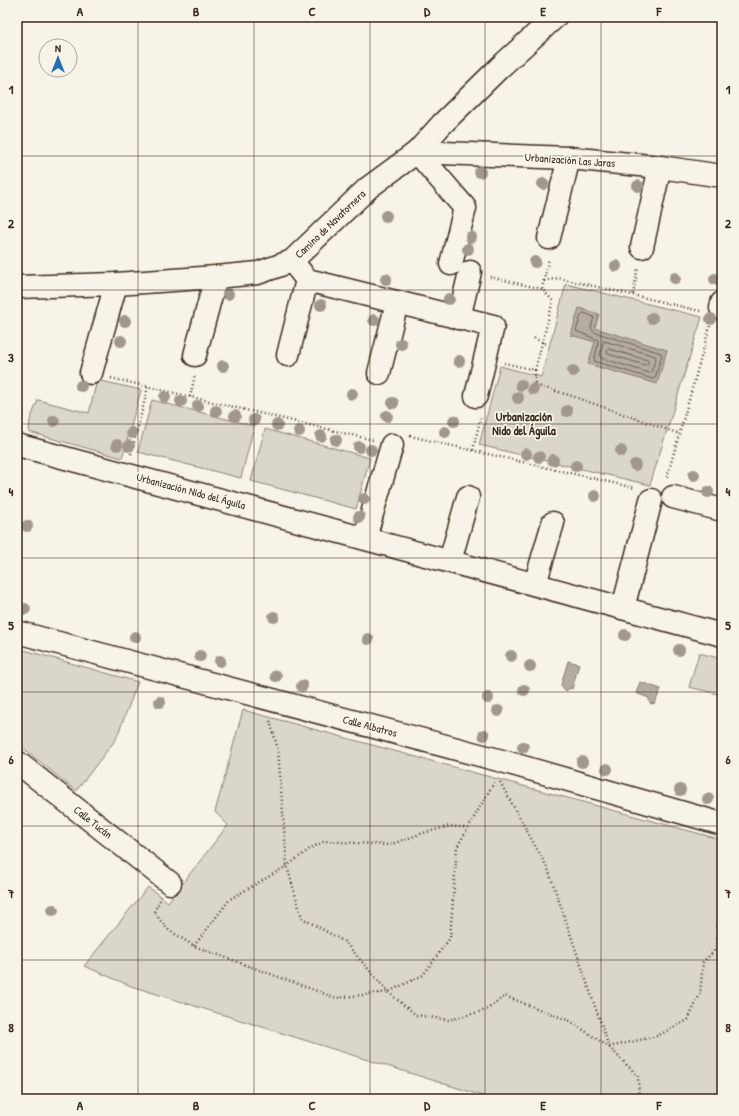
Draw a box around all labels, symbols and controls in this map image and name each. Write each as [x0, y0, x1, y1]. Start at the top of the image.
text: A [77, 2, 84, 20]
text: B [193, 2, 200, 20]
text: C [308, 2, 316, 20]
text: D [424, 2, 431, 20]
text: E [540, 2, 546, 20]
text: F [656, 2, 663, 20]
north arrow [38, 38, 78, 78]
text: N [55, 41, 61, 55]
text: 1 [9, 80, 14, 98]
text: 1 [726, 80, 731, 98]
street label: Urbanización Las Jaras [524, 150, 616, 170]
street label: Camino de Navatornera [292, 186, 369, 261]
text: 2 [8, 214, 15, 232]
text: 2 [725, 214, 732, 232]
text: 3 [8, 348, 14, 366]
text: 3 [725, 348, 731, 366]
district label: Urbanización Nido del Águila [492, 408, 556, 440]
street label: Urbanización Nido del Águila [135, 470, 248, 512]
text: 4 [9, 482, 14, 500]
text: 4 [726, 482, 731, 500]
text: 5 [8, 616, 14, 634]
text: 5 [725, 616, 731, 634]
street label: Calle Albatros [341, 712, 399, 740]
text: 6 [8, 750, 14, 768]
text: 6 [725, 750, 731, 768]
street label: Calle Tucán [71, 803, 115, 841]
text: 7 [7, 884, 15, 902]
text: 7 [724, 884, 732, 902]
text: 8 [8, 1018, 14, 1036]
text: 8 [725, 1018, 731, 1036]
text: A [77, 1096, 84, 1114]
text: B [193, 1096, 200, 1114]
text: C [308, 1096, 316, 1114]
text: D [424, 1096, 431, 1114]
text: E [540, 1096, 546, 1114]
text: F [656, 1096, 663, 1114]

